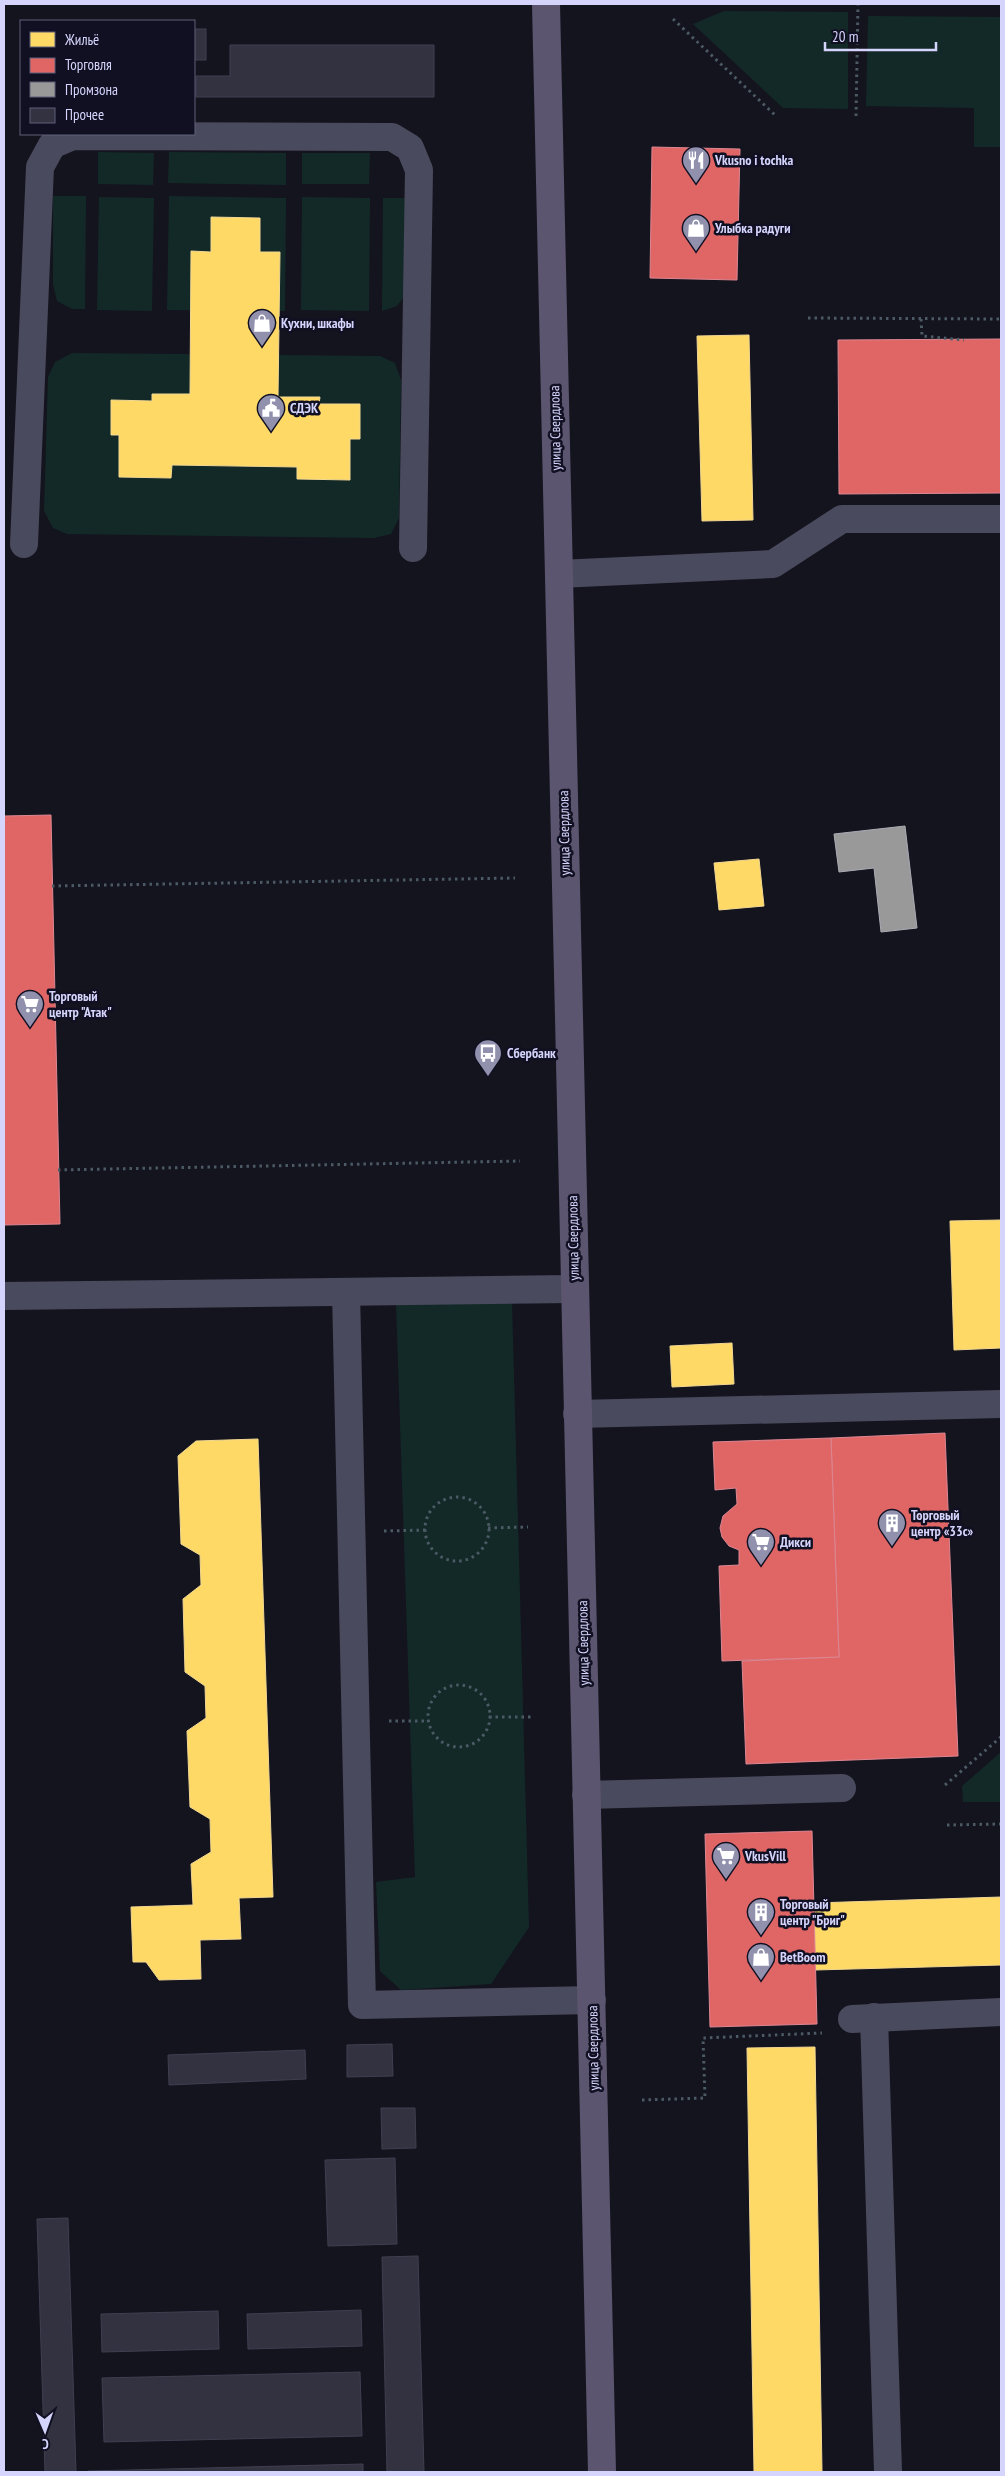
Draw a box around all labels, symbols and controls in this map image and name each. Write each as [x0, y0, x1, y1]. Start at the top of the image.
legend [20, 20, 195, 135]
scale bar [825, 20, 936, 52]
text: 20 m [832, 27, 858, 46]
text: Жильё [64, 30, 99, 49]
text: Торговля [65, 55, 112, 74]
text: Промзона [65, 80, 118, 99]
text: Прочее [65, 105, 104, 124]
restaurant icon: Vkusno i tochka [681, 145, 711, 184]
place label: Vkusno i tochka [714, 151, 794, 169]
shop icon: Улыбка радуги [681, 213, 711, 252]
place label: Улыбка радуги [714, 219, 791, 237]
shop icon: Кухни, шкафы [247, 308, 277, 347]
place label: Кухни, шкафы [281, 314, 354, 332]
street label: улица Свердлова [545, 385, 565, 471]
public building icon: СДЭК [256, 393, 286, 432]
place label: СДЭК [290, 399, 319, 417]
street label: улица Свердлова [554, 790, 574, 876]
place label: Торговый центр "Атак" [49, 987, 112, 1021]
supermarket icon: Торговый центр "Атак" [15, 989, 45, 1028]
bus stop icon: Сбербанк [473, 1038, 503, 1077]
place label: Сбербанк [507, 1044, 556, 1062]
street label: улица Свердлова [563, 1195, 583, 1281]
place label: Торговый центр «33с» [911, 1506, 974, 1540]
building icon: Торговый центр «33с» [877, 1508, 907, 1547]
supermarket icon: Дикси [746, 1527, 776, 1566]
place label: Дикси [780, 1533, 811, 1551]
street label: улица Свердлова [573, 1600, 593, 1686]
supermarket icon: VkusVill [711, 1841, 741, 1880]
place label: VkusVill [744, 1847, 787, 1865]
place label: Торговый центр "Бриг" [780, 1895, 845, 1929]
building icon: Торговый центр "Бриг" [746, 1897, 776, 1936]
shop icon: BetBoom [746, 1942, 776, 1981]
place label: BetBoom [780, 1948, 826, 1966]
street label: улица Свердлова [583, 2005, 603, 2091]
north arrow [20, 2406, 70, 2456]
text: С [41, 2435, 49, 2453]

